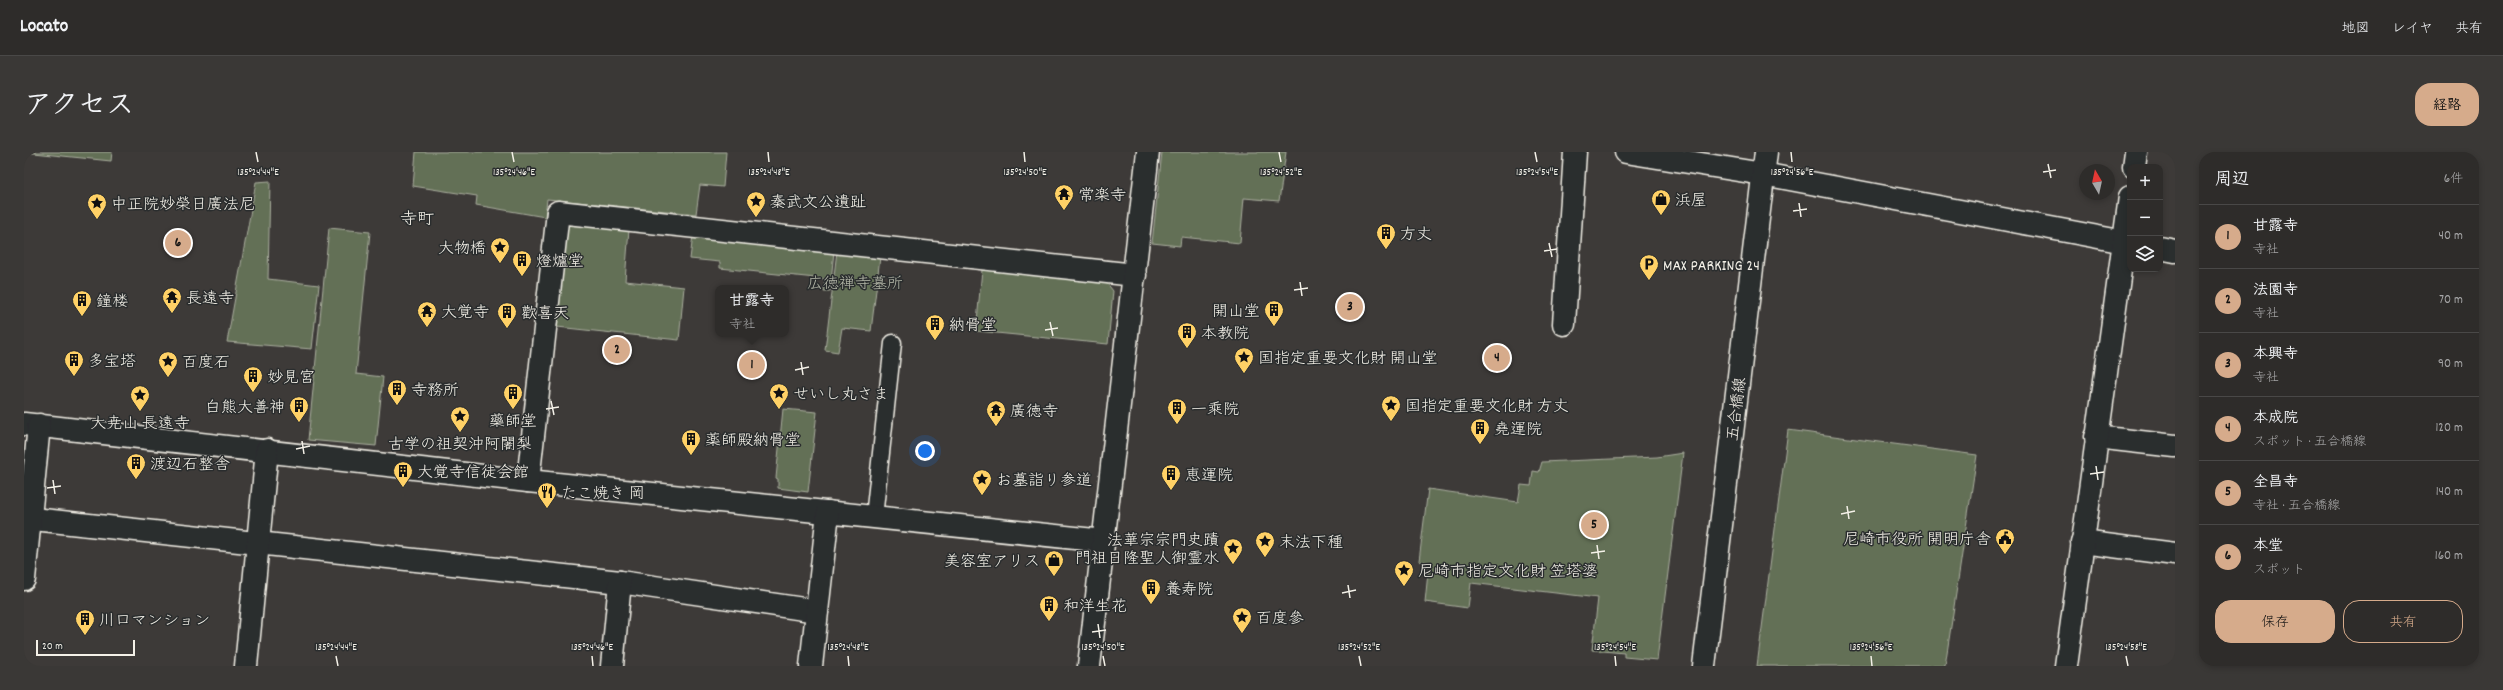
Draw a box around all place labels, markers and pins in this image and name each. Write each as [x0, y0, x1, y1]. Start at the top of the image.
temple icon: 常楽寺 [1053, 183, 1075, 211]
place label: 常楽寺 [1078, 185, 1126, 208]
shop icon: 浜屋 [1650, 188, 1672, 216]
place icon: 秦武文公遺趾 [745, 190, 767, 218]
place label: 浜屋 [1675, 190, 1707, 213]
place icon: 中正院妙榮日廣法尼 [86, 192, 108, 220]
place label: 秦武文公遺趾 [770, 192, 866, 215]
place label: 中正院妙榮日廣法尼 [111, 194, 255, 217]
building icon: 方丈 [1375, 222, 1397, 250]
place label: 方丈 [1400, 224, 1432, 247]
pin: 6 [165, 228, 191, 258]
place icon: 大物橋 [489, 236, 511, 264]
place label: 大物橋 [438, 238, 486, 261]
building icon: 燈爐堂 [511, 249, 533, 277]
place label: 燈爐堂 [536, 251, 584, 274]
parking icon: MAX PARKING 24 [1638, 253, 1660, 281]
place label: MAX PARKING 24 [1663, 255, 1760, 278]
temple icon: 長遠寺 [161, 286, 183, 314]
place label: 長遠寺 [186, 288, 234, 311]
building icon: 鐘楼 [71, 289, 93, 317]
place label: 鐘楼 [96, 291, 128, 314]
pin: 3 [1337, 292, 1363, 322]
building icon: 開山堂 [1263, 299, 1285, 327]
temple icon: 大覚寺 [416, 300, 438, 328]
building icon: 歡喜天 [496, 301, 518, 329]
place label: 開山堂 [1212, 301, 1260, 324]
place label: 大覚寺 [441, 302, 489, 325]
place label: 歡喜天 [521, 303, 569, 326]
building icon: 納骨堂 [924, 313, 946, 341]
place label: 納骨堂 [949, 315, 997, 338]
building icon: 本教院 [1176, 321, 1198, 349]
place label: 本教院 [1201, 323, 1249, 346]
pin: 2 [604, 335, 630, 365]
pin: 4 [1484, 343, 1510, 373]
place icon: 国指定重要文化財 開山堂 [1233, 346, 1255, 374]
place label: 国指定重要文化財 開山堂 [1258, 348, 1438, 371]
building icon: 多宝塔 [63, 349, 85, 377]
place icon: 百度石 [157, 350, 179, 378]
pin: 1 [739, 350, 765, 380]
place label: 多宝塔 [88, 351, 136, 374]
place label: 百度石 [182, 352, 230, 375]
building icon: 妙見宮 [242, 365, 264, 393]
place label: 妙見宮 [267, 367, 315, 390]
building icon: 寺務所 [386, 378, 408, 406]
place label: 寺務所 [411, 380, 459, 403]
building icon: 藥師堂 [502, 382, 524, 410]
place icon: せいし丸さま [768, 382, 790, 410]
place icon: 大尭山 長遠寺 [129, 384, 151, 412]
place label: せいし丸さま [793, 384, 889, 407]
place icon: 国指定重要文化財 方丈 [1380, 394, 1402, 422]
building icon: 白熊大善神 [288, 395, 310, 423]
place label: 国指定重要文化財 方丈 [1405, 396, 1569, 419]
place label: 白熊大善神 [205, 397, 285, 420]
building icon: 一乘院 [1166, 397, 1188, 425]
temple icon: 廣徳寺 [985, 399, 1007, 427]
place label: 一乘院 [1191, 399, 1239, 422]
place label: 廣徳寺 [1010, 401, 1058, 424]
place icon: 古学の祖契沖阿闍梨 [449, 405, 471, 433]
place label: 藥師堂 [489, 411, 537, 434]
place label: 大尭山 長遠寺 [90, 413, 190, 436]
building icon: 堯運院 [1469, 417, 1491, 445]
place label: 堯運院 [1494, 419, 1542, 442]
building icon: 薬師殿納骨堂 [680, 428, 702, 456]
place label: 薬師殿納骨堂 [705, 430, 801, 453]
place label: 古学の祖契沖阿闍梨 [388, 434, 532, 457]
building icon: 渡辺石整舎 [125, 452, 147, 480]
place label: 渡辺石整舎 [150, 454, 230, 477]
building icon: 大覚寺信徒会館 [392, 460, 414, 488]
place label: 大覚寺信徒会館 [417, 462, 529, 485]
building icon: 恵運院 [1160, 463, 1182, 491]
place label: 恵運院 [1185, 465, 1233, 488]
place icon: お墓詣り参道 [971, 468, 993, 496]
place label: お墓詣り参道 [996, 470, 1092, 493]
restaurant icon: たこ焼き 岡 [536, 481, 558, 509]
place label: たこ焼き 岡 [561, 483, 645, 506]
pin: 5 [1581, 510, 1607, 540]
public building icon: 尼崎市役所 開明庁舎 [1994, 527, 2016, 555]
place label: 尼崎市役所 開明庁舎 [1843, 529, 1991, 552]
place label: 法華宗宗門史蹟 門祖日隆聖人御霊水 [1075, 530, 1219, 571]
place icon: 末法下種 [1254, 530, 1276, 558]
place label: 末法下種 [1279, 532, 1343, 555]
place icon: 法華宗宗門史蹟 門祖日隆聖人御霊水 [1222, 537, 1244, 565]
shop icon: 美容室アリス [1043, 549, 1065, 577]
place label: 美容室アリス [944, 551, 1040, 574]
place icon: 尼崎市指定文化財 笠塔婆 [1393, 559, 1415, 587]
place label: 尼崎市指定文化財 笠塔婆 [1418, 561, 1598, 584]
building icon: 養寿院 [1140, 577, 1162, 605]
place label: 養寿院 [1165, 579, 1213, 602]
building icon: 和洋生花 [1038, 594, 1060, 622]
place label: 和洋生花 [1063, 596, 1127, 619]
place icon: 百度參 [1231, 606, 1253, 634]
building icon: 川口マンション [74, 608, 96, 636]
place label: 百度參 [1256, 608, 1304, 631]
place label: 川口マンション [99, 610, 210, 633]

